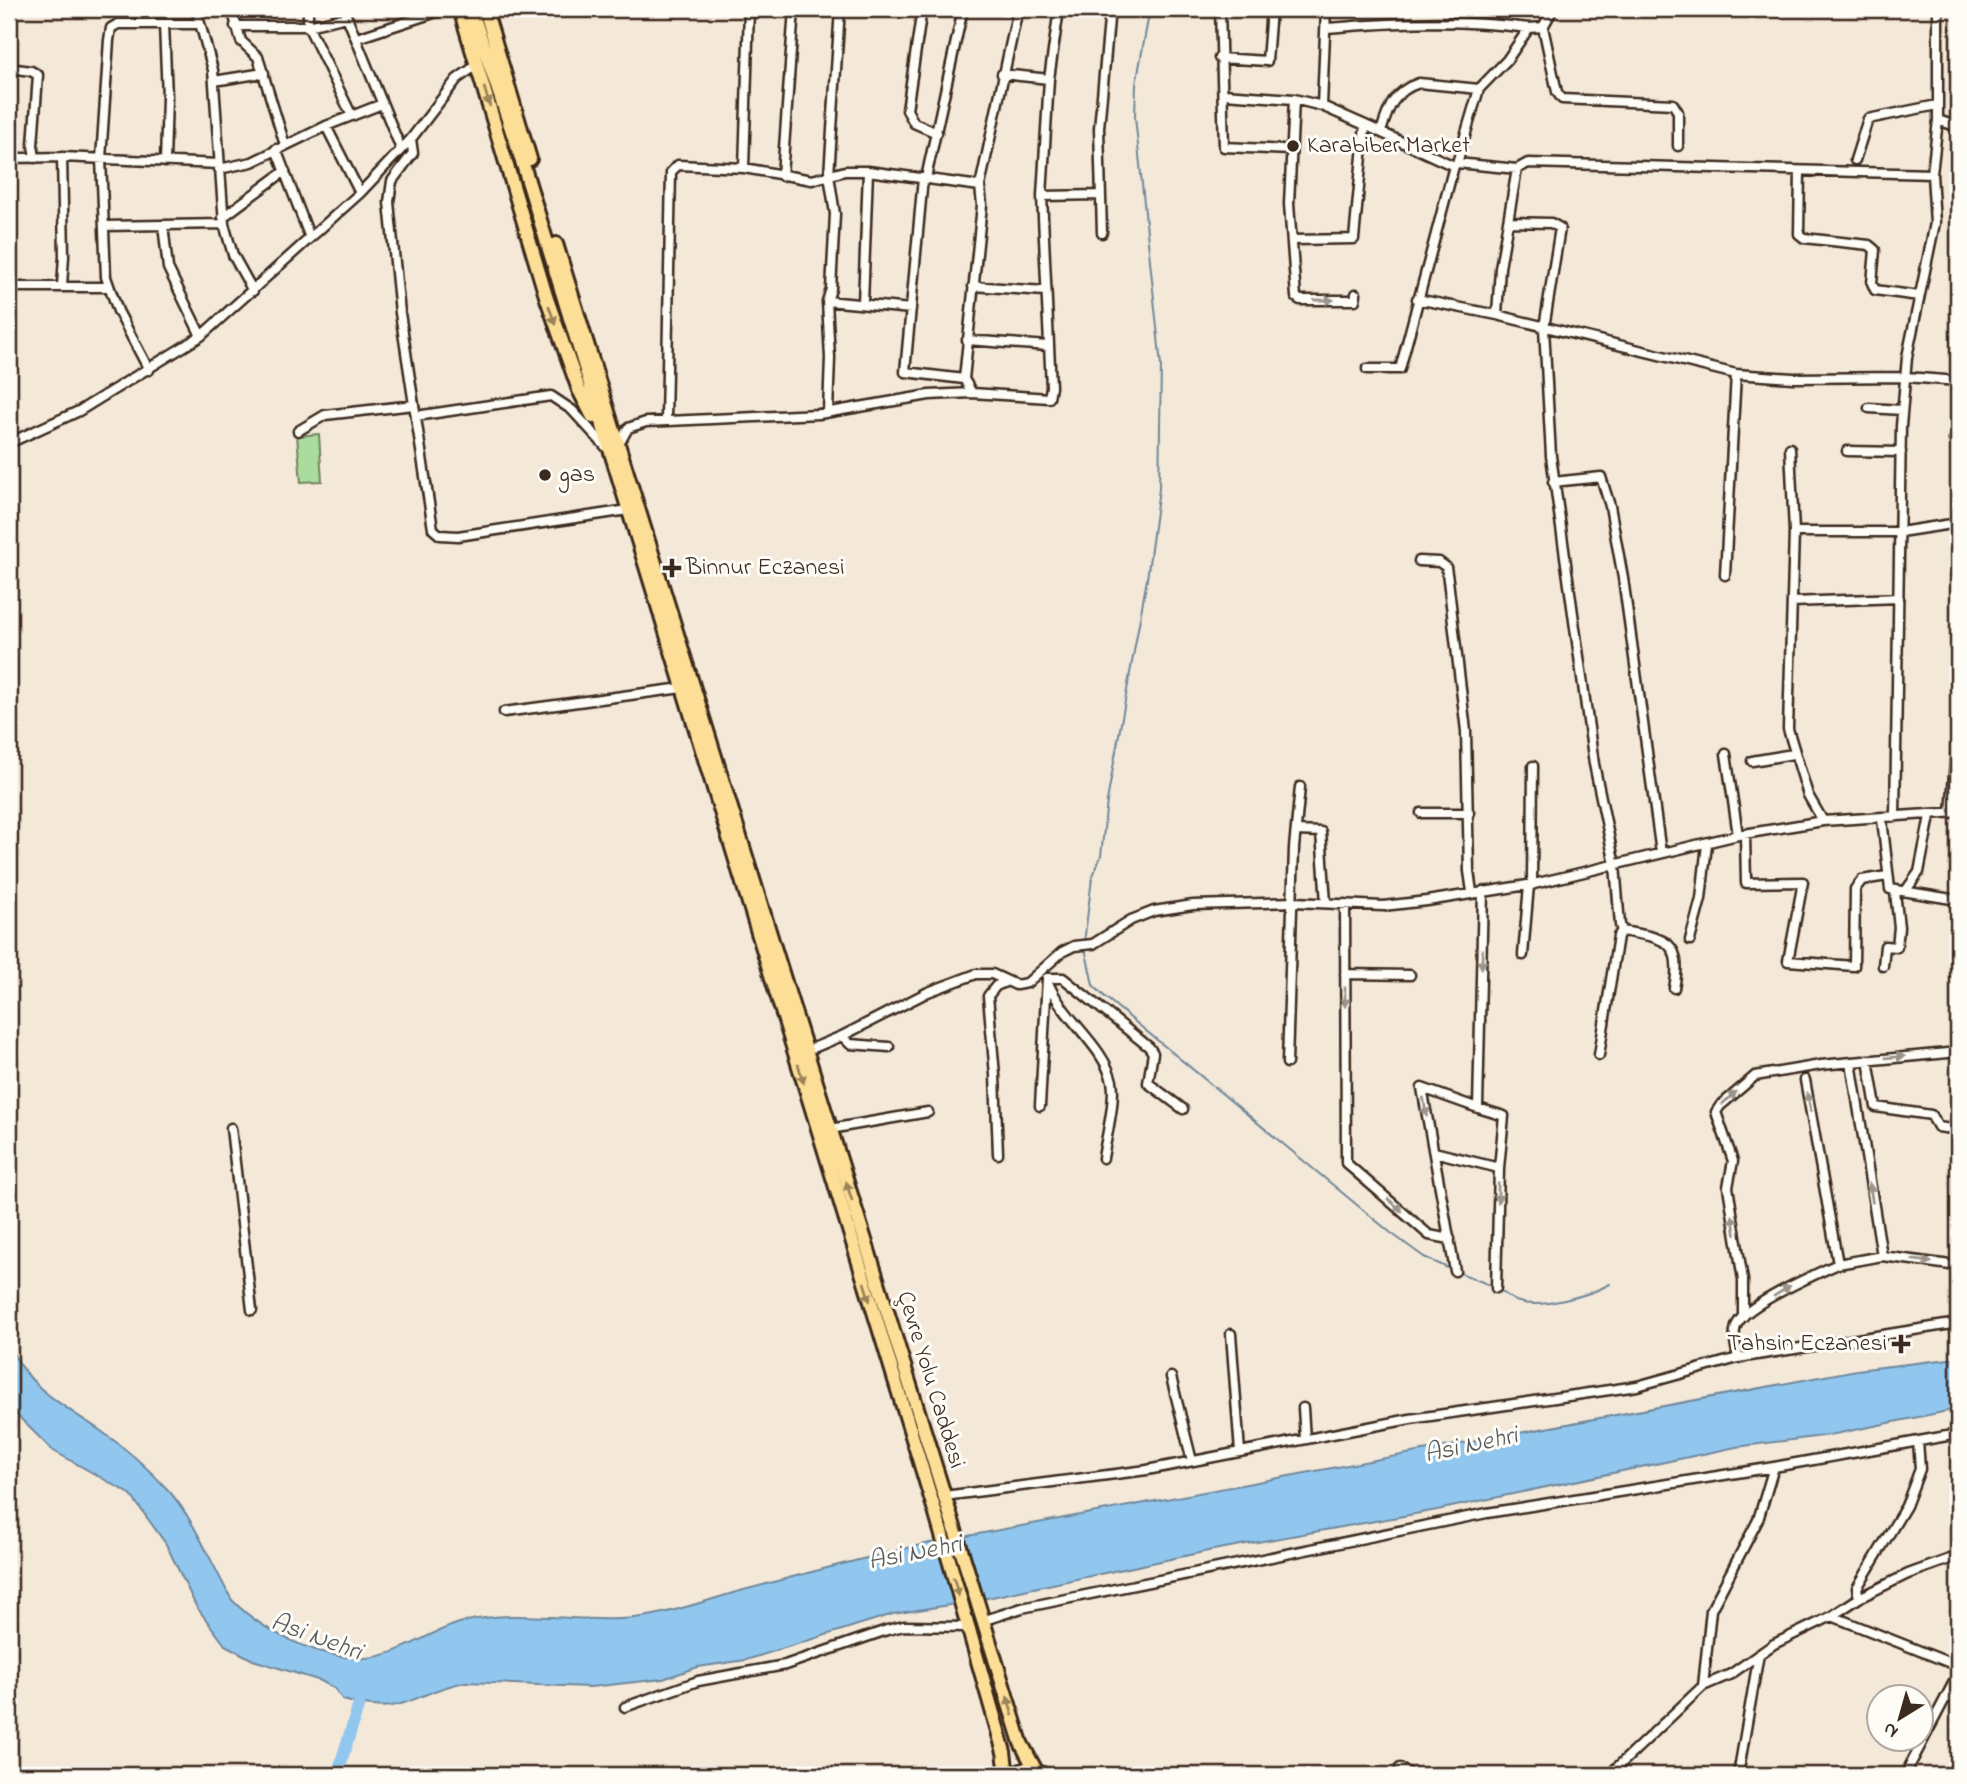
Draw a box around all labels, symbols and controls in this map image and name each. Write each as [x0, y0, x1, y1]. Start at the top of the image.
one-way arrow [482, 87, 492, 108]
place label: Karabiber Market [1307, 129, 1470, 164]
marker: Karabiber Market [1285, 138, 1301, 154]
one-way arrow [1313, 294, 1335, 306]
one-way arrow [547, 305, 558, 326]
place label: gas [558, 458, 595, 493]
marker: gas [537, 467, 553, 483]
place label: Binnur Eczanesi [685, 551, 845, 586]
marker: Binnur Eczanesi [664, 560, 680, 576]
one-way arrow [1476, 948, 1487, 970]
one-way arrow [1339, 986, 1351, 1008]
one-way arrow [1885, 1051, 1907, 1062]
one-way arrow [796, 1064, 806, 1085]
one-way arrow [1720, 1090, 1738, 1106]
one-way arrow [1803, 1091, 1814, 1113]
one-way arrow [1420, 1096, 1431, 1118]
one-way arrow [843, 1180, 854, 1201]
one-way arrow [1865, 1181, 1876, 1203]
one-way arrow [1493, 1183, 1504, 1205]
one-way arrow [1387, 1197, 1404, 1212]
one-way arrow [1728, 1214, 1739, 1236]
one-way arrow [1911, 1255, 1933, 1266]
one-way arrow [863, 1282, 873, 1303]
one-way arrow [1772, 1285, 1792, 1298]
street label: Çevre Yolu Caddesi [886, 1287, 974, 1473]
place label: Tahsin Eczanesi [1727, 1327, 1887, 1362]
marker: Tahsin Eczanesi [1893, 1336, 1909, 1352]
water label: Asi Nehri [1421, 1417, 1524, 1474]
water label: Asi Nehri [865, 1526, 967, 1582]
one-way arrow [951, 1577, 961, 1598]
water label: Asi Nehri [265, 1604, 369, 1673]
north arrow [1866, 1682, 1936, 1752]
one-way arrow [1005, 1695, 1015, 1716]
text: N [1878, 1715, 1905, 1744]

